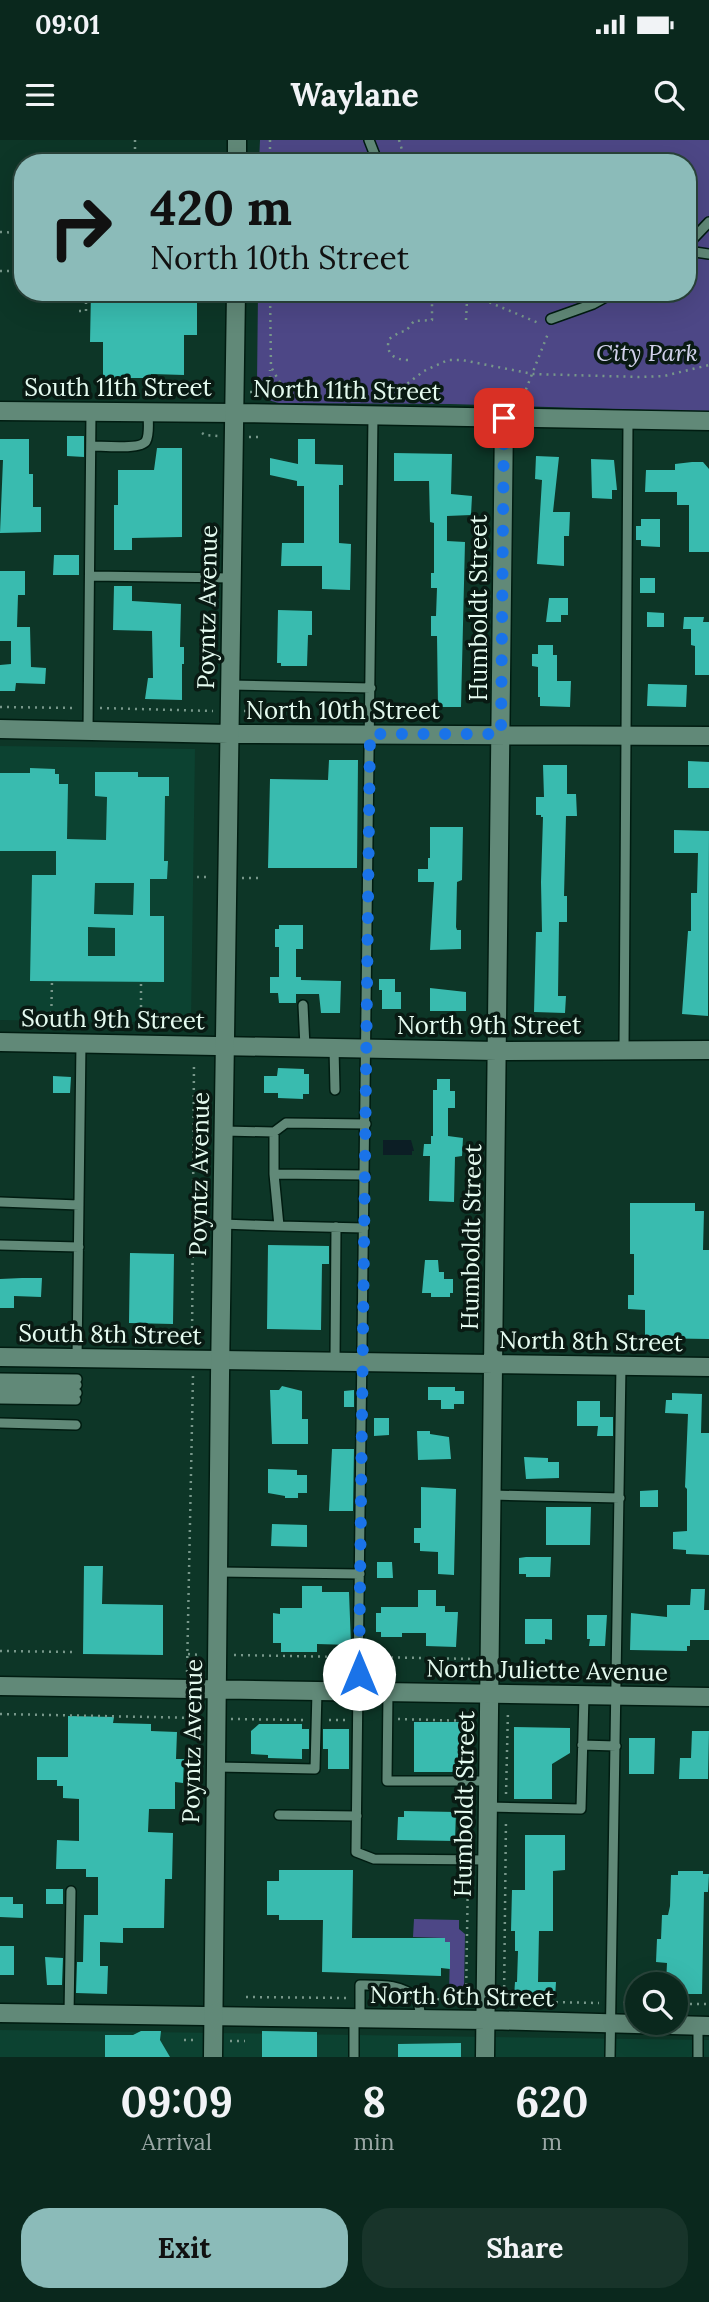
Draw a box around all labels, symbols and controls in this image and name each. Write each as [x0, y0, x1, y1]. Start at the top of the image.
text: 09:01 [35, 8, 100, 41]
text: Waylane [290, 74, 419, 115]
icon: menu [21, 76, 59, 114]
icon: search [650, 76, 688, 114]
text: 420 m [150, 176, 292, 238]
icon: right [35, 182, 126, 273]
text: North 10th Street [150, 237, 409, 278]
park label: City Park [596, 337, 698, 368]
street label: South 11th Street [24, 372, 212, 403]
street label: North 11th Street [253, 373, 442, 407]
pin [474, 388, 534, 448]
icon: arrive [485, 399, 523, 437]
street label: Humboldt Street [463, 514, 494, 701]
street label: Poyntz Avenue [190, 524, 224, 690]
street label: North 10th Street [246, 695, 441, 726]
street label: South 9th Street [21, 1002, 206, 1036]
street label: North 9th Street [397, 1010, 582, 1041]
street label: Poyntz Avenue [182, 1091, 216, 1257]
street label: Humboldt Street [454, 1143, 488, 1330]
street label: South 8th Street [18, 1317, 203, 1351]
street label: North 8th Street [499, 1324, 684, 1358]
position arrow [322, 1637, 396, 1711]
street label: North Juliette Avenue [426, 1652, 668, 1688]
street label: Poyntz Avenue [175, 1658, 209, 1824]
street label: Humboldt Street [447, 1710, 481, 1897]
map controls [625, 1972, 688, 2035]
button: search [625, 1972, 688, 2035]
street label: North 6th Street [369, 1979, 555, 2013]
text: 09:09 [121, 2075, 233, 2129]
text: 8 [362, 2075, 386, 2129]
text: 620 [515, 2075, 588, 2129]
text: Arrival [142, 2127, 212, 2156]
text: min [354, 2127, 395, 2156]
text: m [541, 2127, 562, 2156]
button: Exit [21, 2208, 348, 2288]
button: Share [362, 2208, 688, 2288]

